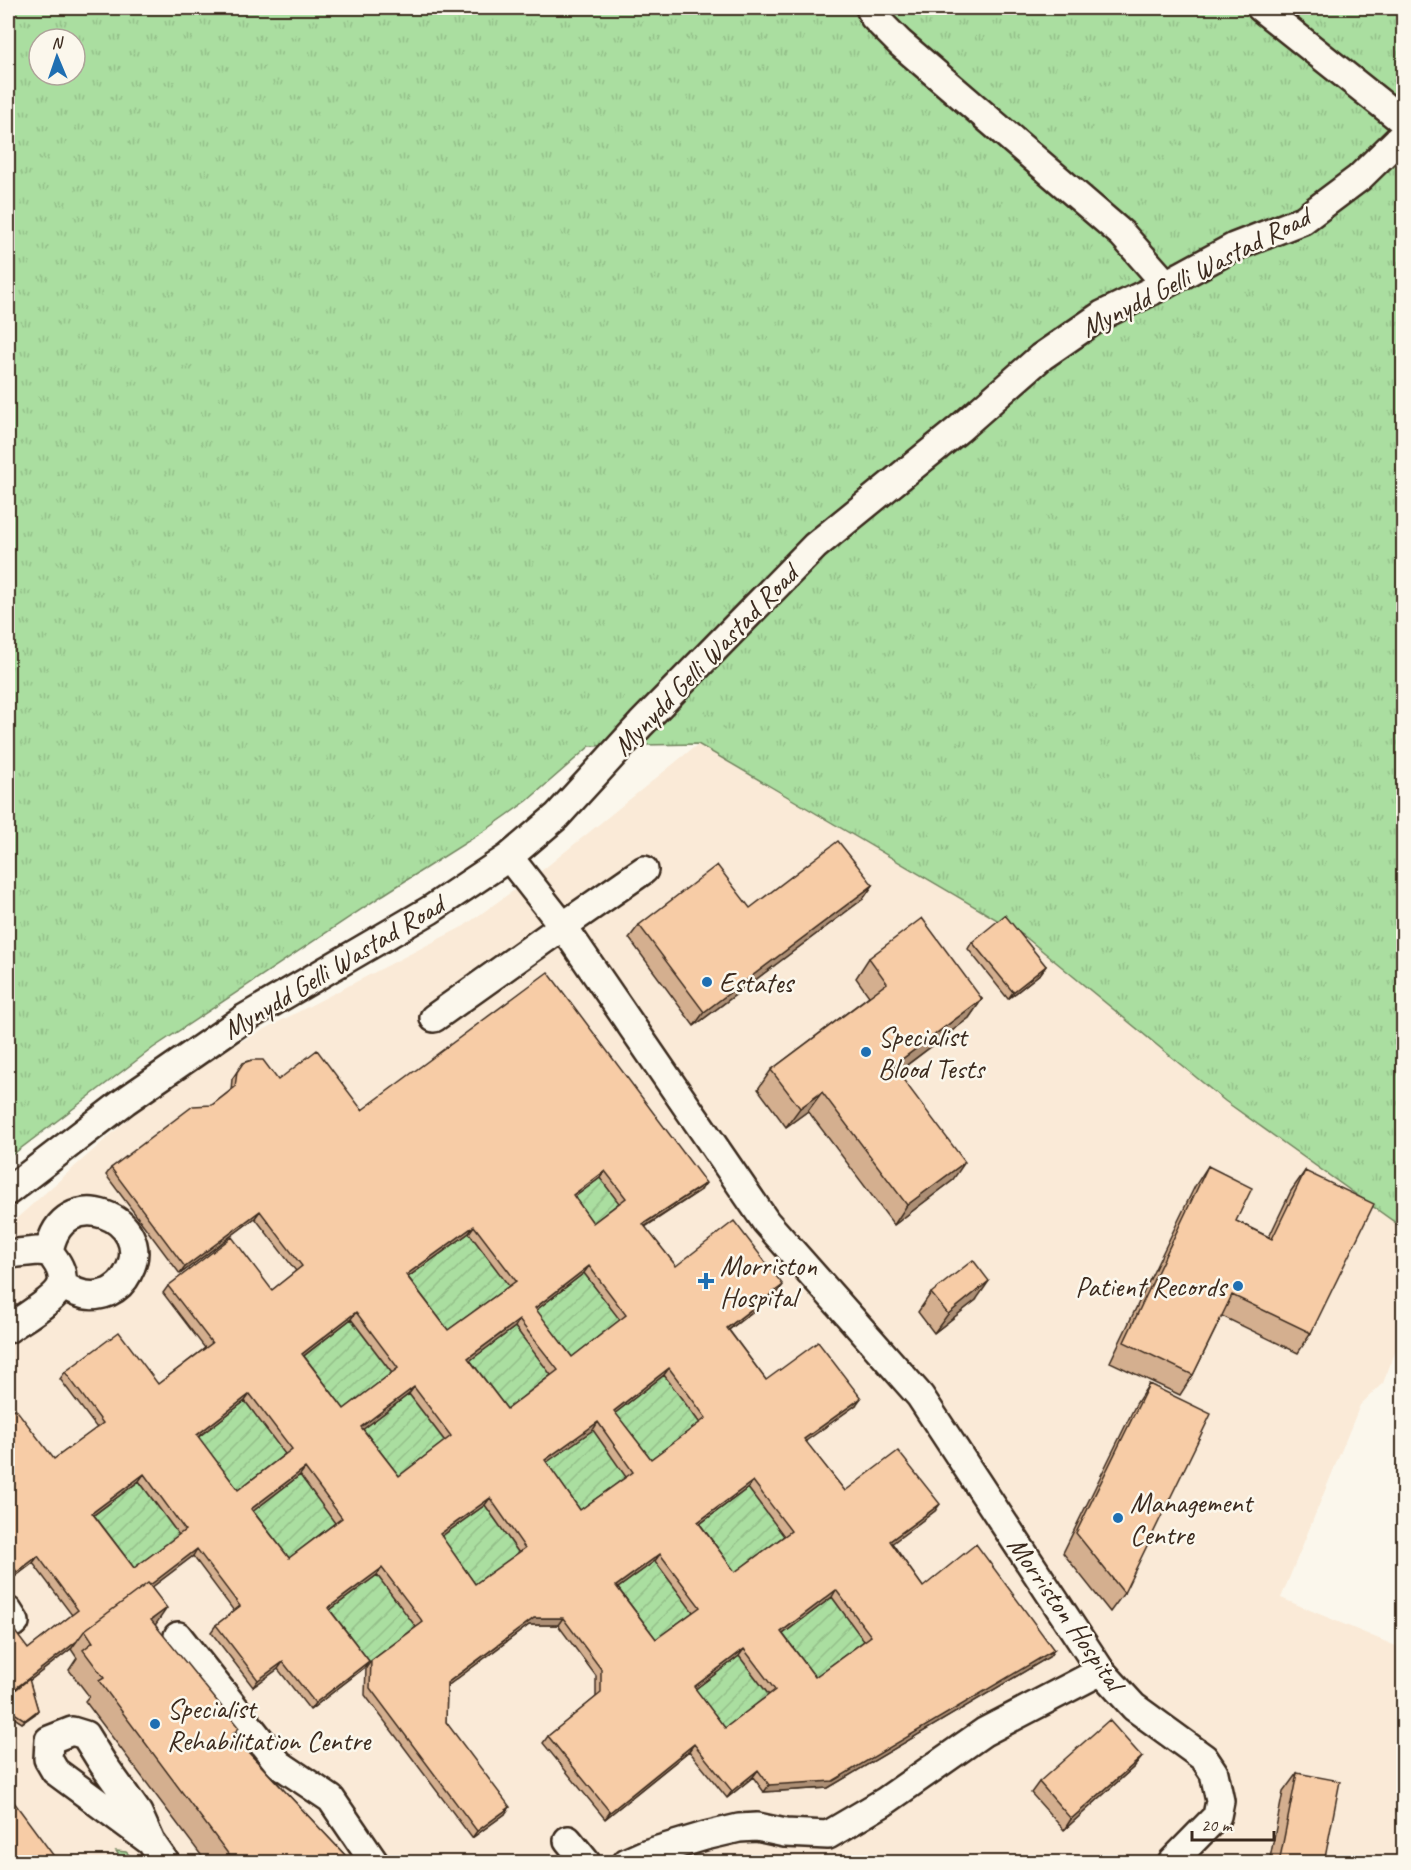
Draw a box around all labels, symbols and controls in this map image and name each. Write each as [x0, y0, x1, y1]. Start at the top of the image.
north arrow [27, 27, 87, 87]
text: N [51, 33, 65, 53]
street label: Mynydd Gelli Wastad Road [1075, 197, 1319, 345]
street label: Mynydd Gelli Wastad Road [605, 554, 808, 763]
street label: Mynydd Gelli Wastad Road [216, 885, 454, 1047]
place label: Estates [719, 965, 795, 1000]
marker: Estates [700, 975, 714, 989]
place label: Specialist Blood Tests [878, 1019, 986, 1086]
marker: Specialist Blood Tests [859, 1045, 873, 1059]
place label: Morriston Hospital [720, 1248, 817, 1315]
place label: Patient Records [1075, 1269, 1228, 1304]
marker: Morriston Hospital [697, 1272, 715, 1290]
marker: Patient Records [1231, 1279, 1245, 1293]
place label: Management Centre [1130, 1485, 1255, 1552]
marker: Management Centre [1111, 1511, 1125, 1525]
street label: Morriston Hospital [1000, 1529, 1135, 1701]
place label: Specialist Rehabilitation Centre [167, 1691, 372, 1758]
marker: Specialist Rehabilitation Centre [148, 1717, 162, 1731]
scale bar [1192, 1804, 1274, 1842]
text: 20 m [1201, 1814, 1234, 1836]

